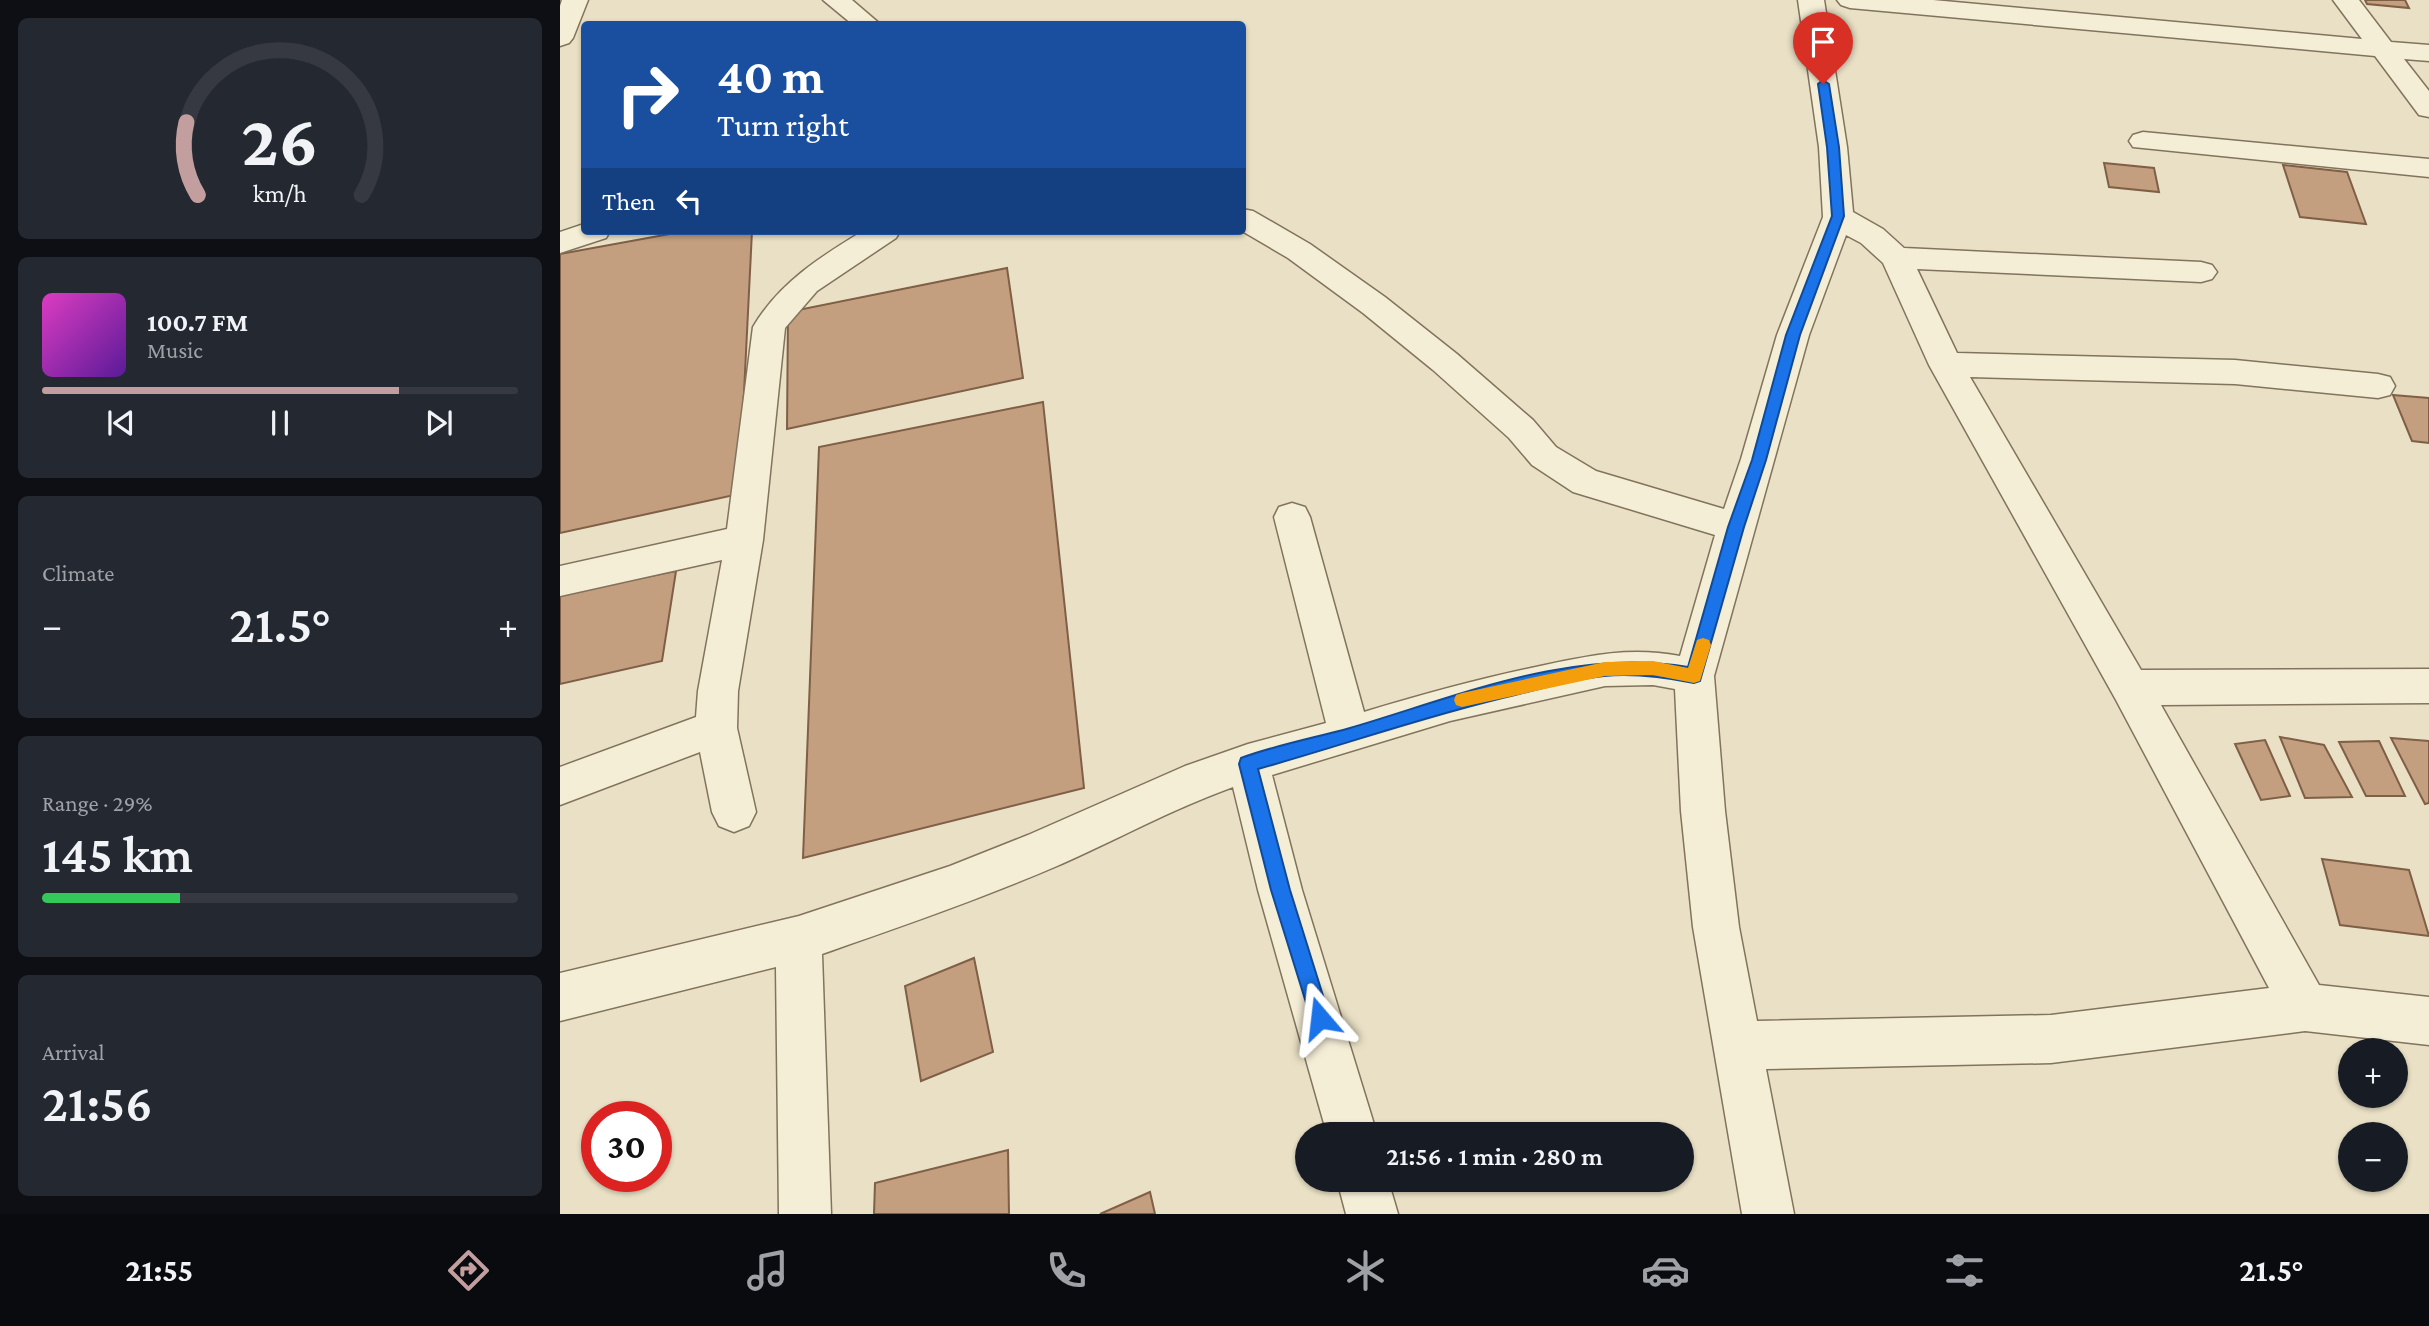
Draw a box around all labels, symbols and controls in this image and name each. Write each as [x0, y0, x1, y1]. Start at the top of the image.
pin [1793, 12.0, 1853, 84]
icon: arrive [1804, 23, 1842, 61]
icon: right [602, 49, 693, 140]
text: 40 m [717, 49, 824, 104]
text: 26 [242, 100, 318, 181]
text: Turn right [717, 107, 849, 143]
text: km/h [253, 179, 307, 206]
icon: left [670, 182, 708, 220]
text: Then [602, 187, 656, 216]
text: 100.7 FM [147, 308, 248, 337]
text: Music [147, 337, 203, 363]
icon: previous [102, 404, 140, 442]
icon: pause [261, 404, 299, 442]
icon: next [420, 404, 458, 442]
text: Climate [42, 560, 114, 586]
text: 21.5° [229, 595, 331, 653]
text: − [42, 604, 62, 646]
text: + [498, 604, 518, 646]
text: Range · 29% [42, 790, 152, 816]
text: 145 km [42, 825, 193, 883]
position arrow [1283, 981, 1357, 1055]
map controls [2338, 1038, 2408, 1192]
button: + [2338, 1038, 2408, 1108]
text: Arrival [42, 1039, 105, 1065]
text: 21:56 [42, 1074, 153, 1132]
speed limit sign: 30 [581, 1101, 672, 1192]
button: − [2338, 1122, 2408, 1192]
text: 21:56 · 1 min · 280 m [1386, 1142, 1603, 1171]
icon: directions [444, 1246, 493, 1295]
icon: music [743, 1246, 792, 1295]
icon: phone [1042, 1246, 1091, 1295]
icon: climate [1341, 1246, 1390, 1295]
icon: car [1641, 1246, 1690, 1295]
icon: filters [1940, 1246, 1989, 1295]
text: 21:55 [125, 1252, 193, 1288]
text: 21.5° [2239, 1252, 2304, 1288]

